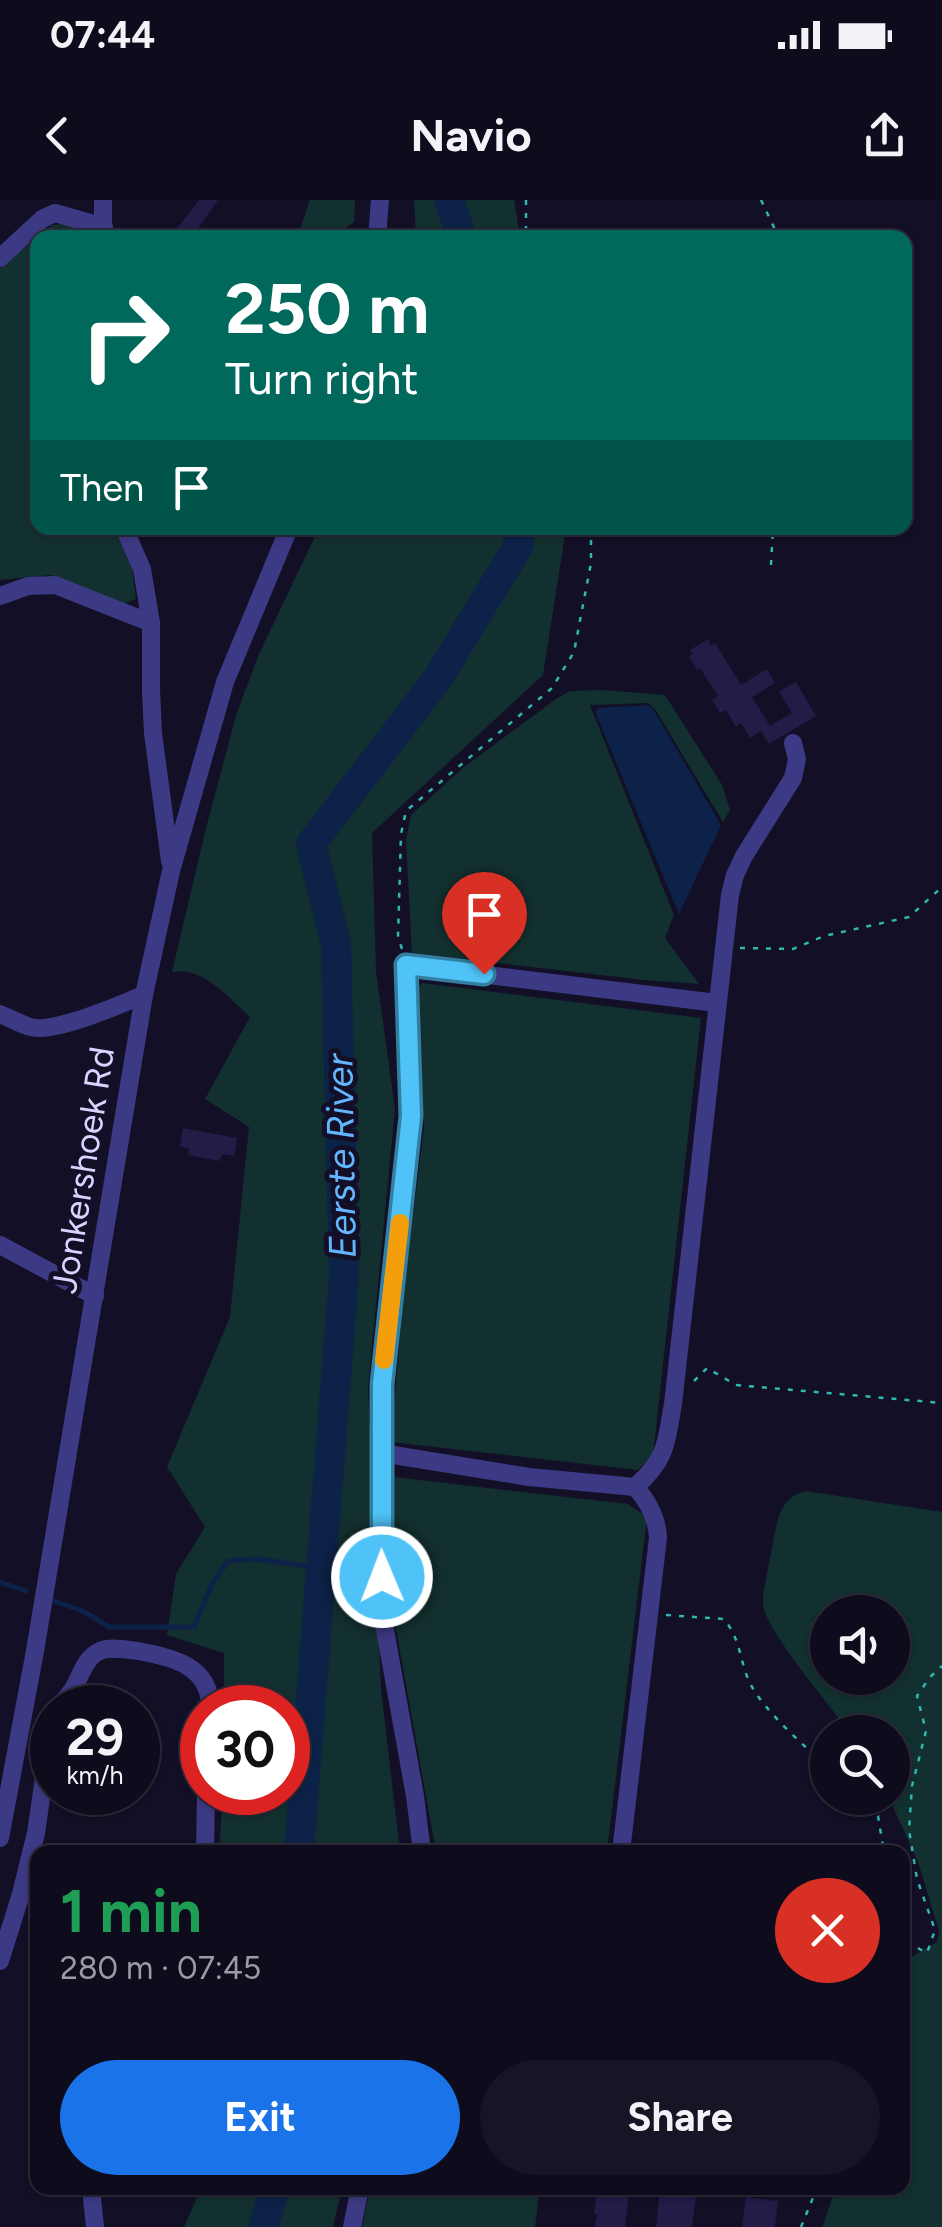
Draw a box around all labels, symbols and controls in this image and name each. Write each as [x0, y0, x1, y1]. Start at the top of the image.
text: 07:44 [50, 12, 155, 58]
icon: back [30, 108, 85, 163]
text: Navio [410, 108, 532, 162]
icon: share [857, 108, 912, 163]
text: 250 m [225, 266, 429, 351]
icon: right [60, 270, 190, 400]
text: Turn right [225, 351, 418, 405]
icon: arrive [164, 460, 219, 515]
text: Then [60, 465, 144, 511]
pin [442, 872, 527, 975]
icon: arrive [457, 887, 512, 942]
street label: Jonkershoek Rd [43, 1044, 123, 1296]
water label: Eerste River [316, 1052, 366, 1259]
position arrow [330, 1525, 434, 1629]
map controls [810, 1595, 910, 1815]
button: sound [810, 1595, 910, 1695]
speed limit sign: 30 [180, 1685, 310, 1815]
text: 29 [66, 1707, 124, 1768]
button: search [810, 1715, 910, 1815]
text: km/h [66, 1760, 124, 1790]
text: 1 min [60, 1875, 202, 1947]
button: close [775, 1878, 880, 1983]
text: 280 m · 07:45 [60, 1949, 261, 1987]
button: Exit [60, 2060, 460, 2175]
button: Share [480, 2060, 880, 2175]

